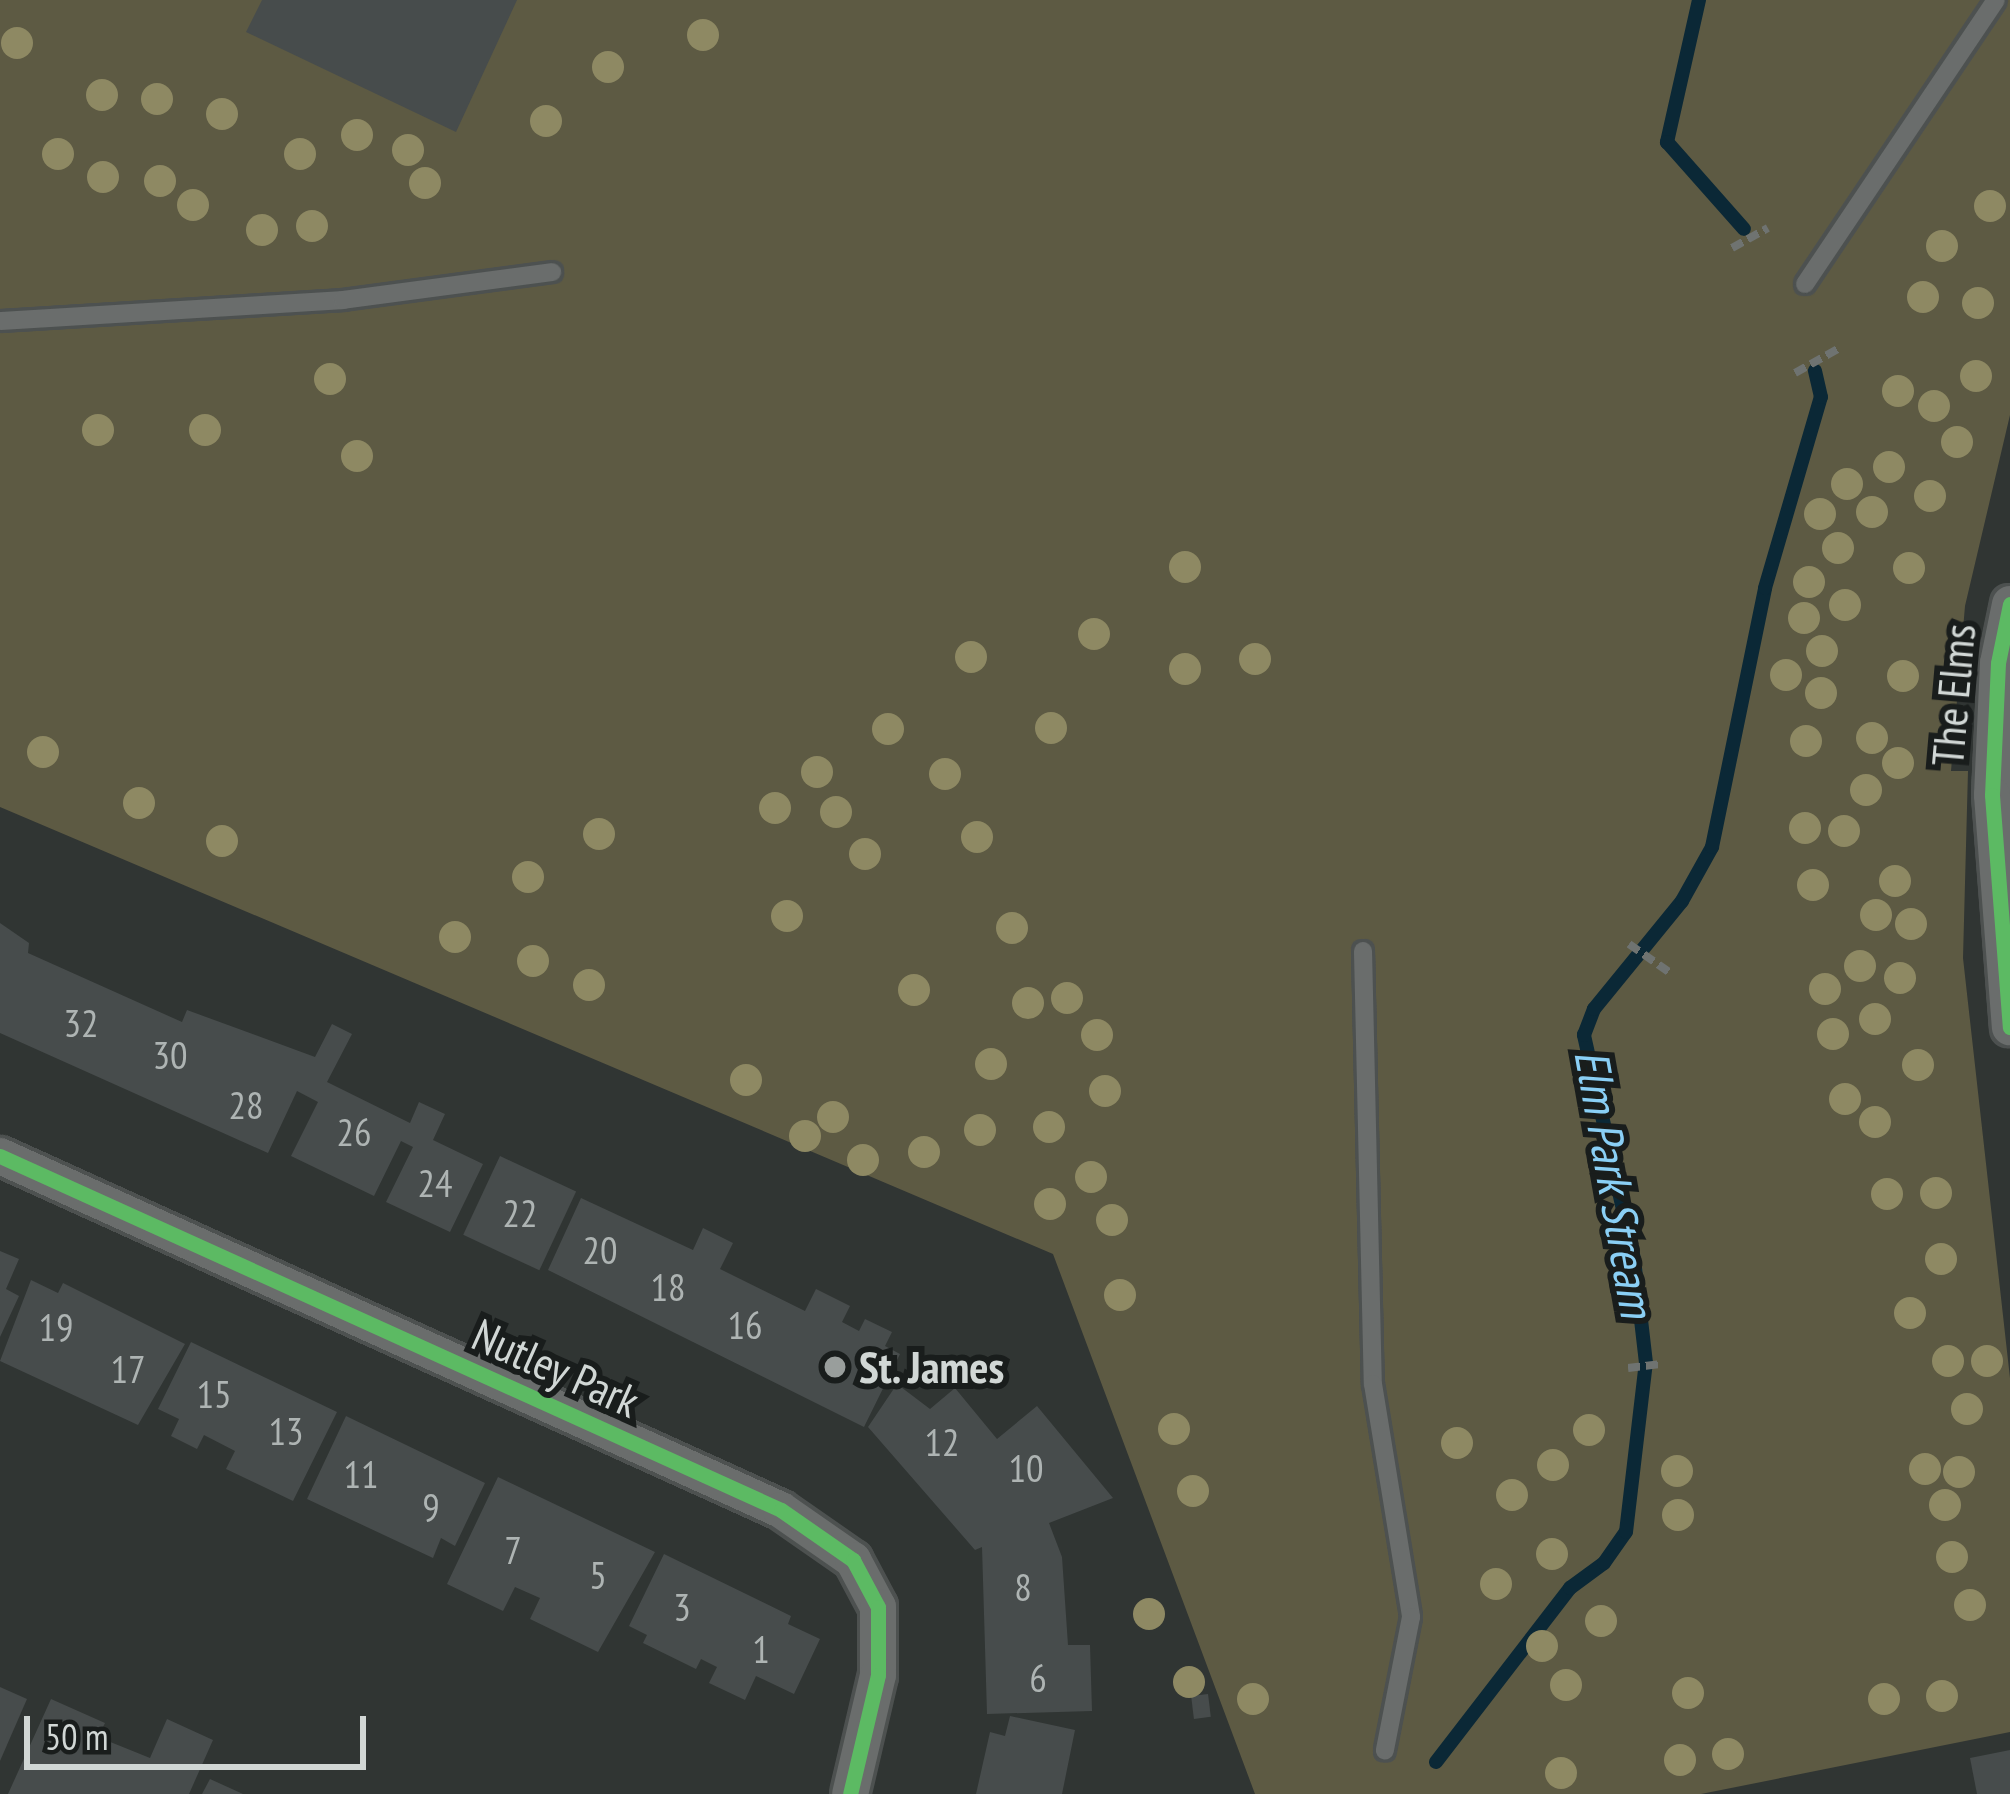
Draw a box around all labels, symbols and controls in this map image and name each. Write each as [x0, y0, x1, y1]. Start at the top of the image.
street label: The Elms [1920, 622, 1986, 768]
house number: 32 [63, 1000, 99, 1046]
house number: 30 [152, 1032, 188, 1078]
water label: Elm Park Stream [1563, 1044, 1667, 1322]
house number: 28 [228, 1082, 264, 1128]
house number: 26 [336, 1109, 372, 1155]
house number: 24 [417, 1160, 453, 1206]
house number: 22 [502, 1190, 538, 1236]
house number: 20 [582, 1227, 618, 1273]
house number: 18 [650, 1264, 686, 1310]
house number: 16 [727, 1302, 763, 1348]
house number: 19 [38, 1304, 74, 1350]
street label: Nutley Park [464, 1307, 648, 1429]
place label: St. James [859, 1340, 1007, 1394]
house number: 17 [110, 1346, 146, 1392]
marker: St. James [822, 1354, 848, 1380]
house number: 15 [196, 1371, 232, 1417]
house number: 13 [268, 1408, 304, 1454]
house number: 12 [924, 1419, 960, 1465]
house number: 10 [1008, 1445, 1044, 1491]
house number: 11 [343, 1451, 379, 1497]
house number: 9 [422, 1484, 440, 1530]
house number: 7 [504, 1527, 522, 1573]
house number: 5 [589, 1552, 607, 1598]
house number: 8 [1014, 1564, 1032, 1610]
house number: 3 [673, 1584, 691, 1630]
house number: 1 [752, 1626, 770, 1672]
house number: 6 [1029, 1655, 1047, 1701]
scale bar [30, 1692, 372, 1766]
text: 50 m [45, 1713, 108, 1760]

